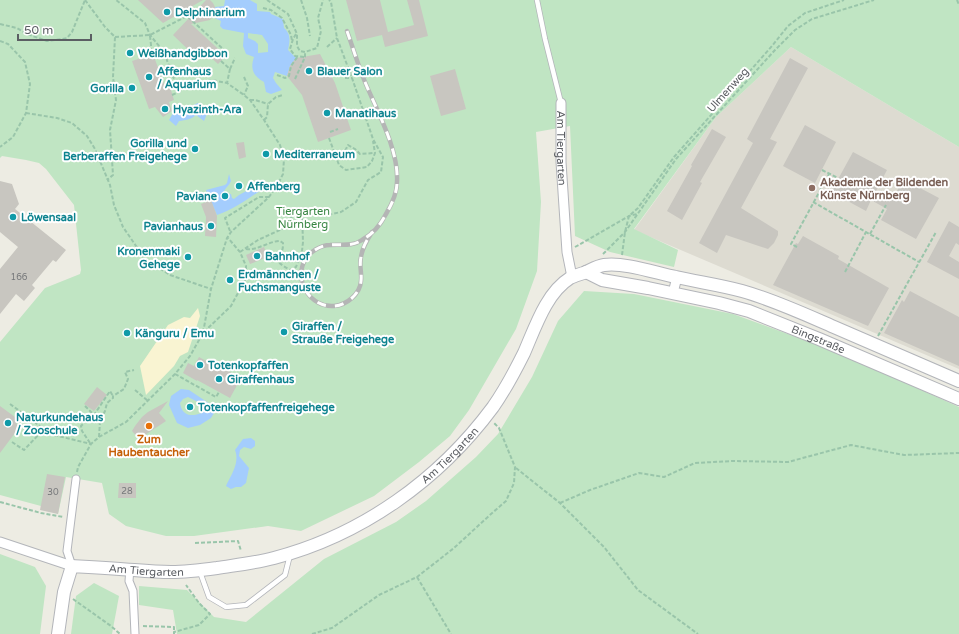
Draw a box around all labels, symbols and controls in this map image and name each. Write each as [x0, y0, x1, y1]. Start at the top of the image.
place label: Delphinarium [175, 6, 245, 20]
marker: Delphinarium [162, 7, 172, 17]
scale bar [18, 16, 91, 42]
text: 50 m [24, 23, 53, 37]
place label: Weißhandgibbon [138, 47, 228, 61]
marker: Weißhandgibbon [125, 48, 135, 58]
place label: Affenhaus / Aquarium [157, 65, 216, 92]
place label: Blauer Salon [317, 65, 383, 78]
street label: Ulmenweg [705, 65, 751, 115]
marker: Blauer Salon [304, 66, 314, 76]
marker: Affenhaus / Aquarium [144, 72, 154, 82]
place label: Gorilla [90, 82, 124, 95]
marker: Gorilla [127, 83, 137, 93]
place label: Hyazinth-Ara [173, 103, 242, 117]
marker: Hyazinth-Ara [160, 104, 170, 114]
place label: Manatihaus [335, 107, 397, 120]
marker: Manatihaus [322, 108, 332, 118]
street label: Am Tiergarten [555, 110, 569, 186]
place label: Gorilla und Berberaffen Freigehege [63, 137, 188, 164]
marker: Gorilla und Berberaffen Freigehege [190, 144, 200, 154]
place label: Mediterraneum [274, 148, 355, 161]
marker: Mediterraneum [261, 149, 271, 159]
place label: Akademie der Bildenden Künste Nürnberg [820, 176, 949, 203]
place label: Affenberg [247, 180, 300, 194]
marker: Affenberg [234, 181, 244, 191]
marker: Akademie der Bildenden Künste Nürnberg [807, 183, 817, 193]
place label: Paviane [176, 190, 218, 203]
marker: Paviane [220, 191, 230, 201]
park label: Tiergarten Nürnberg [276, 205, 330, 231]
place label: Löwensaal [21, 211, 76, 224]
marker: Löwensaal [8, 212, 18, 222]
place label: Pavianhaus [144, 220, 204, 233]
marker: Pavianhaus [206, 221, 216, 231]
place label: Kronenmaki Gehege [117, 245, 181, 272]
place label: Bahnhof [265, 250, 311, 263]
marker: Bahnhof [252, 251, 262, 261]
marker: Kronenmaki Gehege [183, 252, 193, 262]
place label: Erdmännchen / Fuchsmanguste [238, 268, 322, 295]
house number: 166 [11, 272, 28, 283]
marker: Erdmännchen / Fuchsmanguste [225, 275, 235, 285]
place label: Giraffen / Strauße Freigehege [292, 320, 395, 347]
street label: Bingstraße [790, 322, 847, 356]
place label: Känguru / Emu [135, 327, 214, 341]
marker: Giraffen / Strauße Freigehege [279, 327, 289, 337]
marker: Känguru / Emu [122, 328, 132, 338]
place label: Totenkopfaffen [207, 359, 289, 373]
marker: Totenkopfaffen [195, 360, 205, 370]
place label: Giraffenhaus [227, 373, 295, 386]
marker: Giraffenhaus [214, 374, 224, 384]
place label: Totenkopfaffenfreigehege [197, 401, 335, 415]
marker: Totenkopfaffenfreigehege [185, 402, 195, 412]
place label: Naturkundehaus / Zooschule [16, 411, 104, 437]
marker: Naturkundehaus / Zooschule [3, 418, 13, 428]
marker: Zum Haubentaucher [144, 421, 154, 431]
street label: Am Tiergarten [418, 424, 481, 486]
place label: Zum Haubentaucher [109, 433, 190, 459]
house number: 28 [121, 486, 133, 497]
house number: 30 [47, 487, 59, 498]
street label: Am Tiergarten [108, 562, 184, 579]

